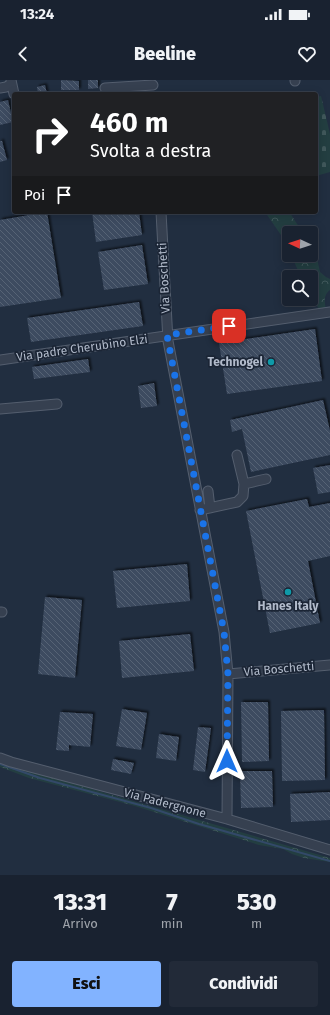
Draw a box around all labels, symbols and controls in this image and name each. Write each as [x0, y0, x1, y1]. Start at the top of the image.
text: 13:24 [20, 5, 54, 23]
icon: back [12, 43, 34, 65]
text: Beeline [134, 43, 196, 65]
icon: heart [296, 43, 318, 65]
text: 460 m [90, 106, 168, 139]
icon: right [24, 108, 76, 160]
text: Svolta a destra [90, 140, 211, 162]
icon: arrive [53, 184, 75, 206]
text: Poi [24, 186, 45, 204]
north arrow [282, 226, 318, 262]
map controls [282, 226, 318, 306]
street label: Via Boschetti [155, 242, 173, 314]
button: search [282, 270, 318, 306]
pin [212, 309, 246, 343]
icon: arrive [218, 315, 240, 337]
street label: Via padre Cherubino Elzi [15, 332, 149, 364]
place label: Technogel [207, 355, 263, 369]
marker: Technogel [266, 357, 276, 367]
marker: Hanes Italy [283, 587, 293, 597]
place label: Hanes Italy [258, 599, 319, 613]
street label: Via Boschetti [243, 659, 315, 679]
position arrow [206, 740, 248, 782]
street label: Via Padergnone [122, 785, 208, 821]
text: 13:31 [54, 888, 107, 916]
text: 7 [166, 888, 178, 916]
text: 530 [237, 888, 276, 916]
text: Arrivo [63, 916, 98, 931]
text: min [161, 916, 183, 931]
text: m [251, 916, 262, 931]
button: Esci [12, 961, 161, 1007]
button: Condividi [169, 961, 318, 1007]

